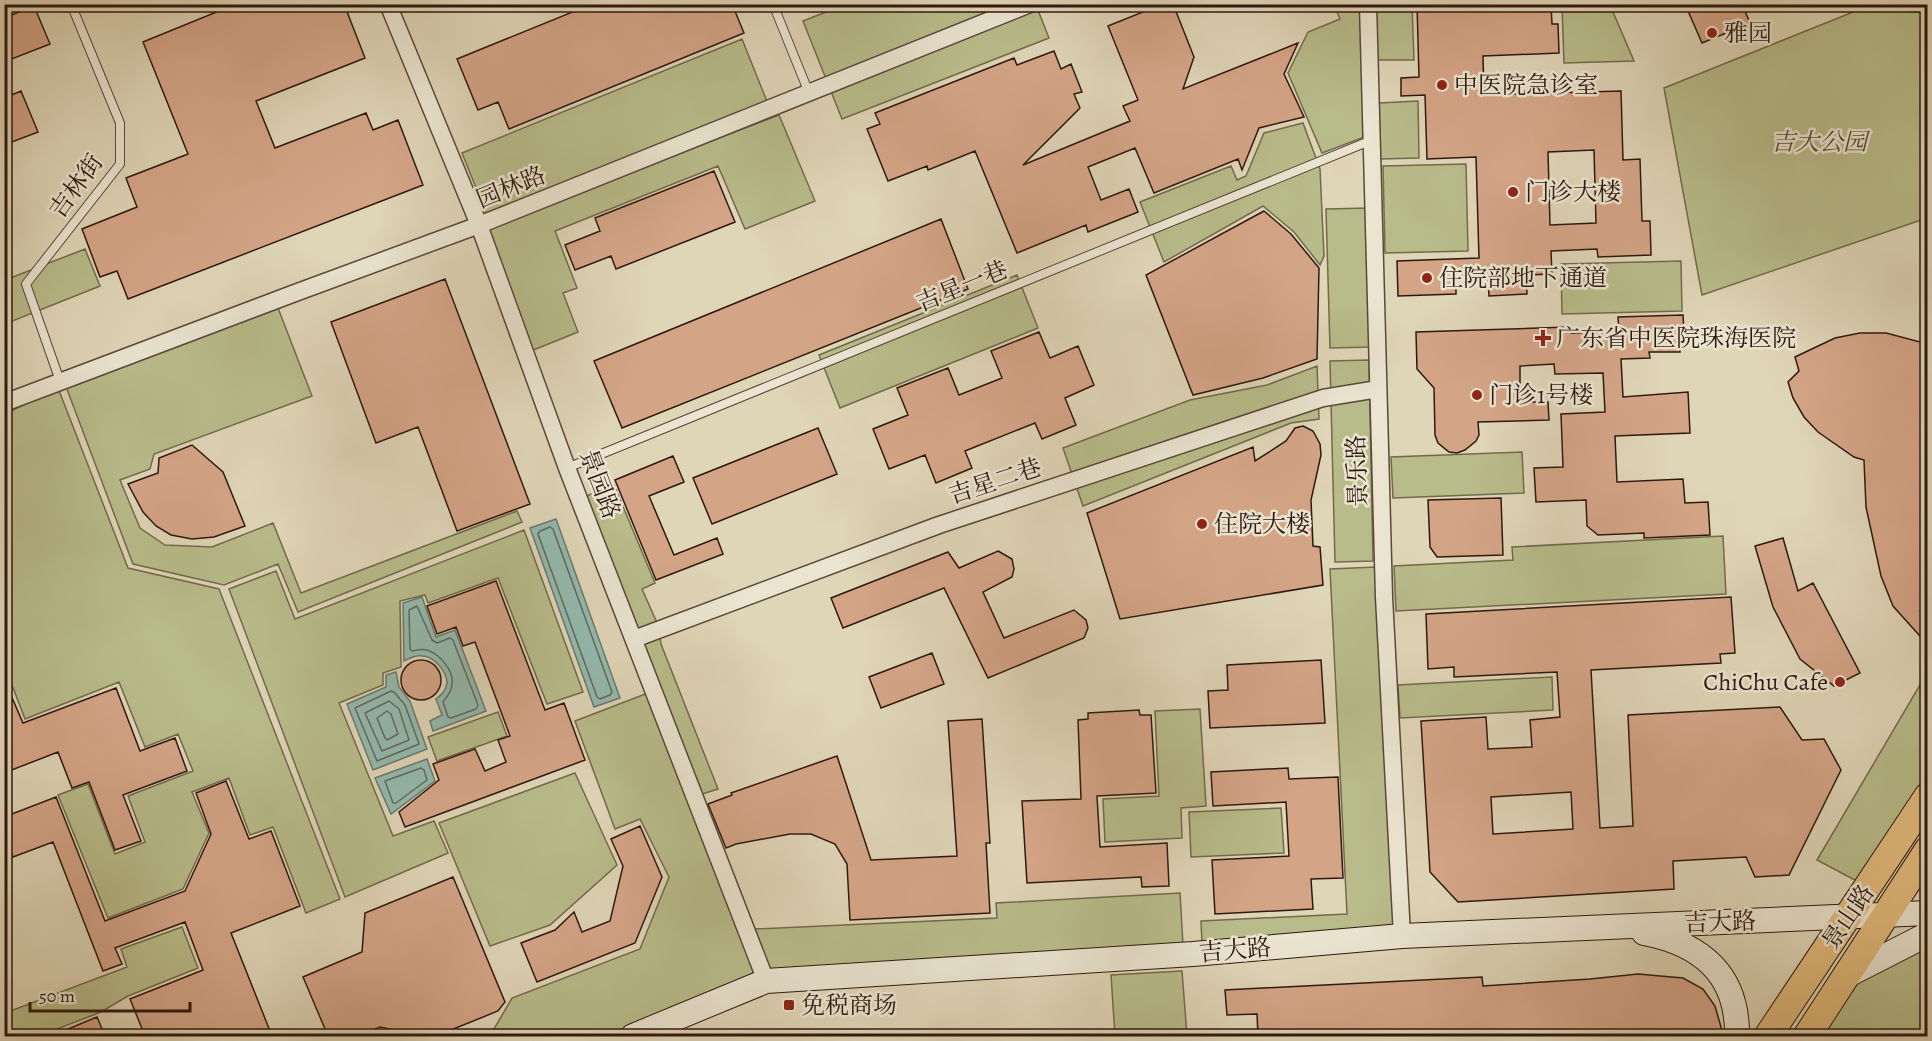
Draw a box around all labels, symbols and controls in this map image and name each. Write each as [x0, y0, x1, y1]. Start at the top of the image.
place label: 雅园 [1724, 17, 1772, 49]
marker: 雅园 [1705, 26, 1719, 40]
place label: 中医院急诊室 [1454, 69, 1598, 101]
marker: 中医院急诊室 [1435, 78, 1449, 92]
park label: 吉大公园 [1771, 126, 1871, 158]
street label: 吉林街 [42, 147, 110, 225]
street label: 园林路 [472, 159, 550, 215]
place label: 门诊大楼 [1525, 176, 1621, 208]
marker: 门诊大楼 [1506, 185, 1520, 199]
street label: 吉星一巷 [912, 253, 1012, 319]
place label: 住院部地下通道 [1439, 262, 1607, 294]
marker: 住院部地下通道 [1420, 271, 1434, 285]
place label: 广东省中医院珠海医院 [1556, 322, 1796, 354]
marker: 广东省中医院珠海医院 [1534, 329, 1552, 347]
place label: 门诊1号楼 [1489, 379, 1593, 411]
marker: 门诊1号楼 [1470, 388, 1484, 402]
street label: 景乐路 [1340, 434, 1374, 508]
street label: 景园路 [572, 445, 628, 523]
street label: 吉星二巷 [944, 451, 1046, 511]
place label: 住院大楼 [1214, 508, 1310, 540]
marker: 住院大楼 [1195, 517, 1209, 531]
place label: ChiChu Cafe [1703, 666, 1828, 698]
marker: ChiChu Cafe [1833, 675, 1847, 689]
street label: 景山路 [1815, 878, 1881, 956]
street label: 吉大路 [1683, 905, 1757, 939]
street label: 吉大路 [1198, 931, 1272, 969]
scale bar [30, 975, 190, 1013]
text: 50 m [39, 984, 75, 1008]
place label: 免税商场 [801, 989, 897, 1021]
marker: 免税商场 [782, 998, 796, 1012]

